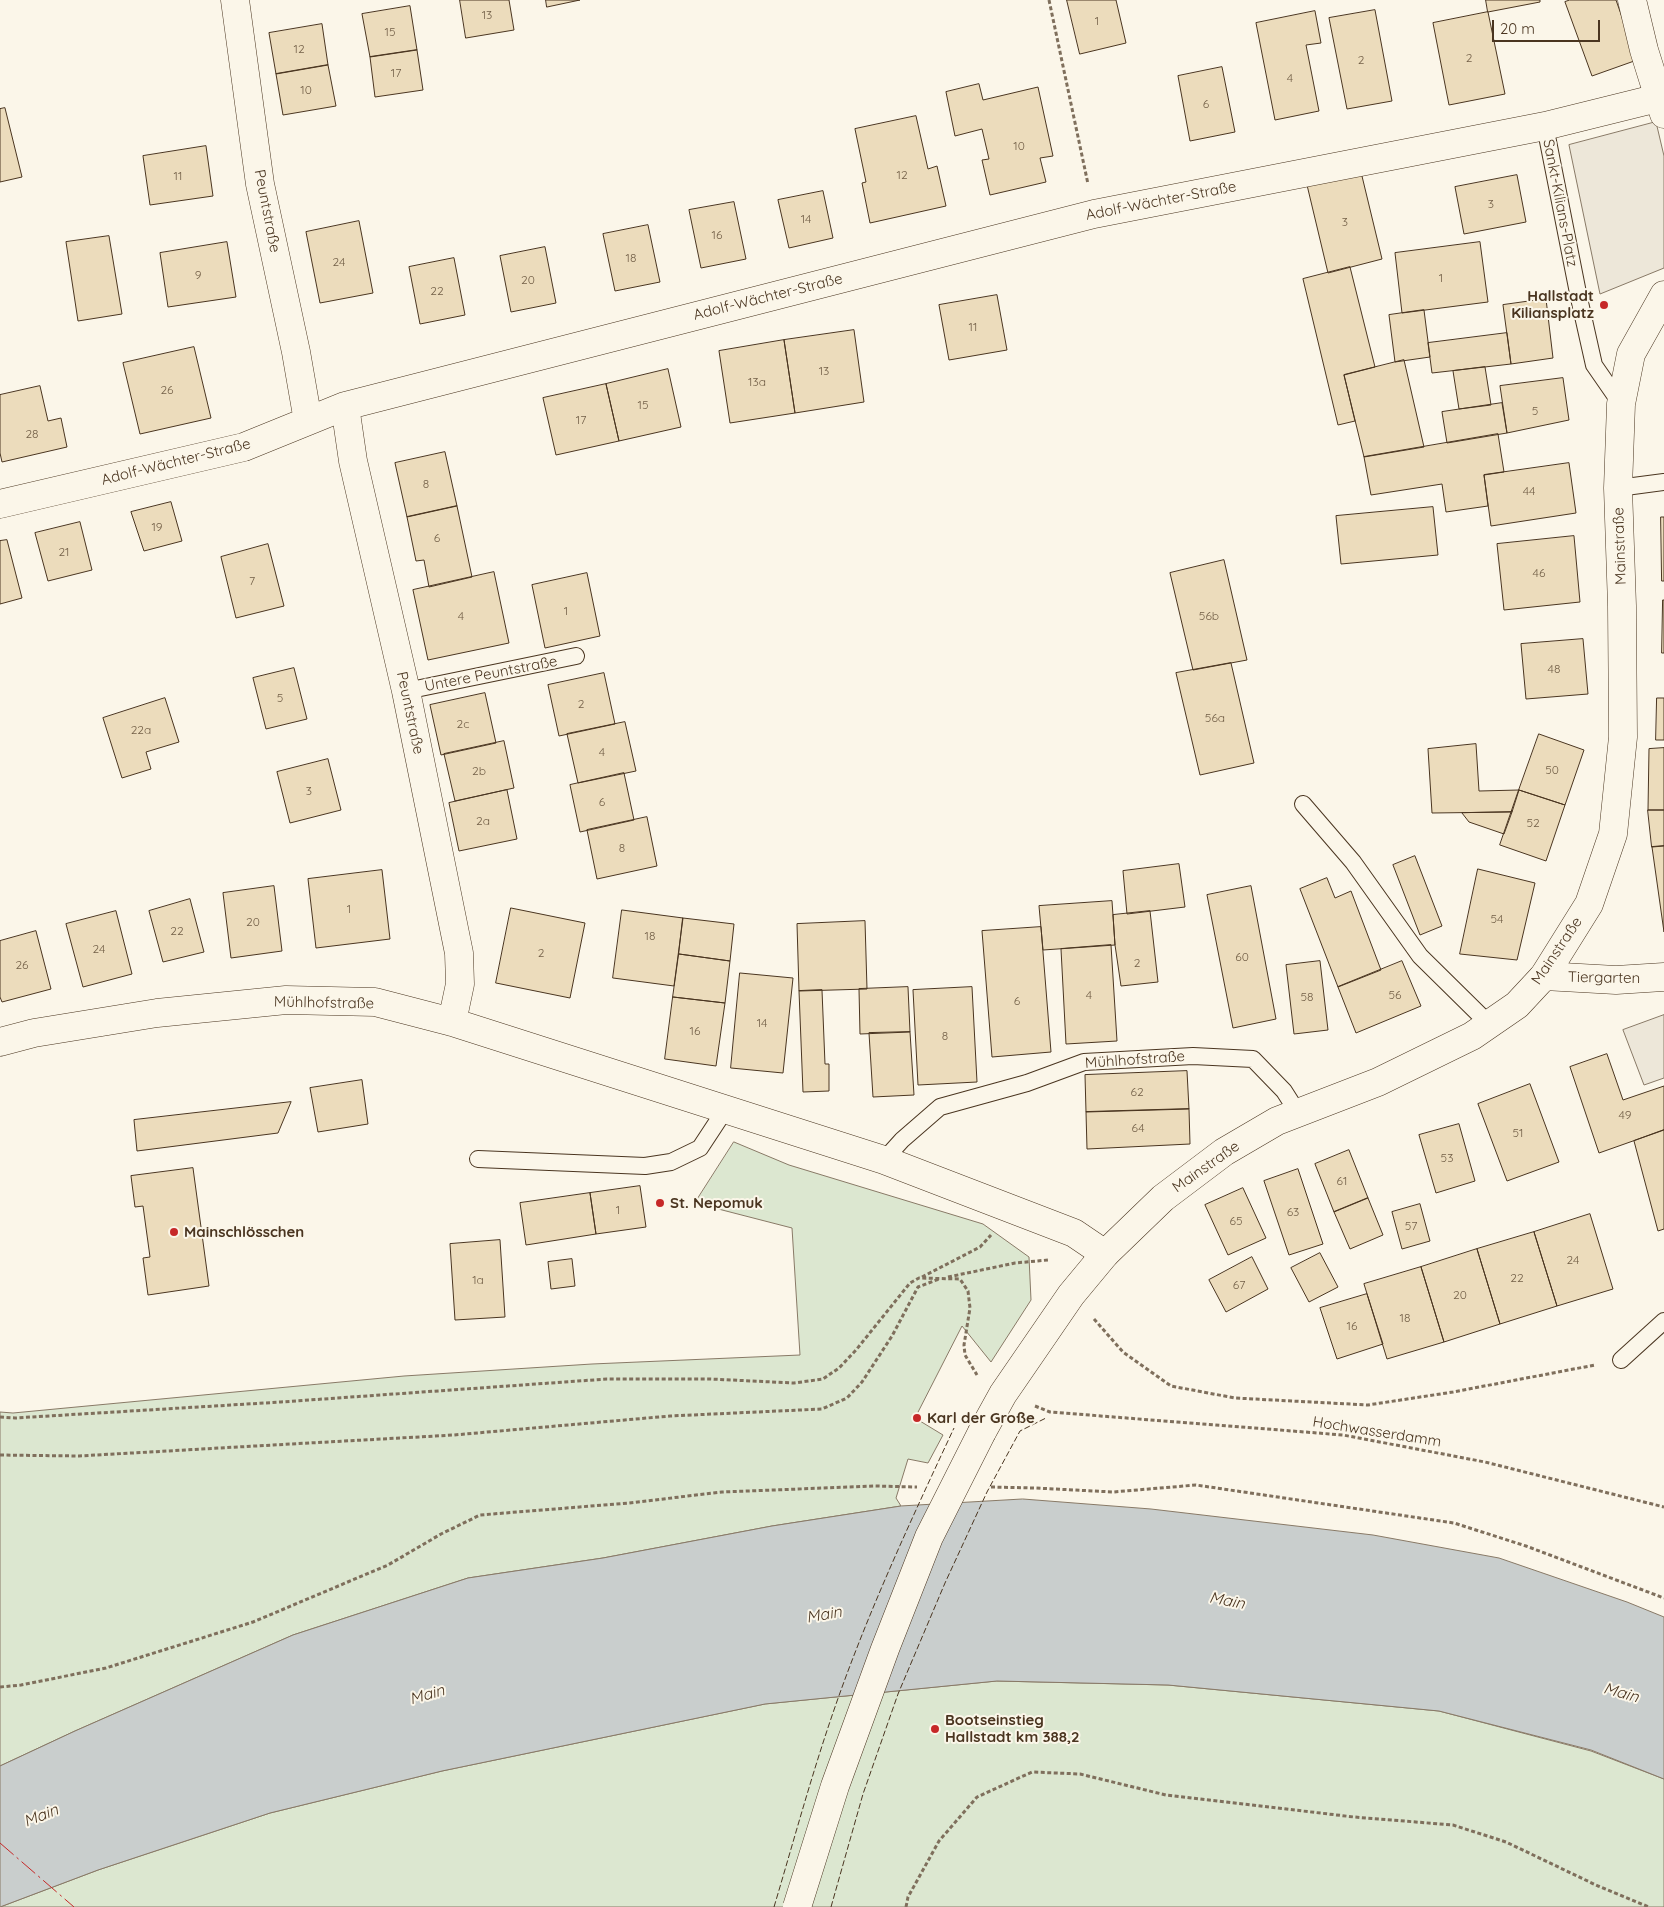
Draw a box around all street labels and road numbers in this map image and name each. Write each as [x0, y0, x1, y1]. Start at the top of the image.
street label: Sankt-Kilians-Platz [1539, 138, 1581, 268]
street label: Peuntstraße [250, 168, 284, 254]
street label: Adolf-Wächter-Straße [1084, 178, 1238, 224]
street label: Adolf-Wächter-Straße [692, 270, 844, 324]
street label: Adolf-Wächter-Straße [100, 435, 252, 489]
street label: Mainstraße [1610, 507, 1630, 585]
street label: Untere Peuntstraße [423, 652, 559, 696]
street label: Peuntstraße [392, 670, 428, 756]
street label: Mainstraße [1528, 914, 1586, 988]
street label: Tiergarten [1568, 968, 1640, 988]
street label: Mühlhofstraße [274, 993, 374, 1013]
street label: Mühlhofstraße [1084, 1048, 1186, 1072]
street label: Mainstraße [1169, 1137, 1243, 1197]
street label: Hochwasserdamm [1311, 1413, 1443, 1451]

